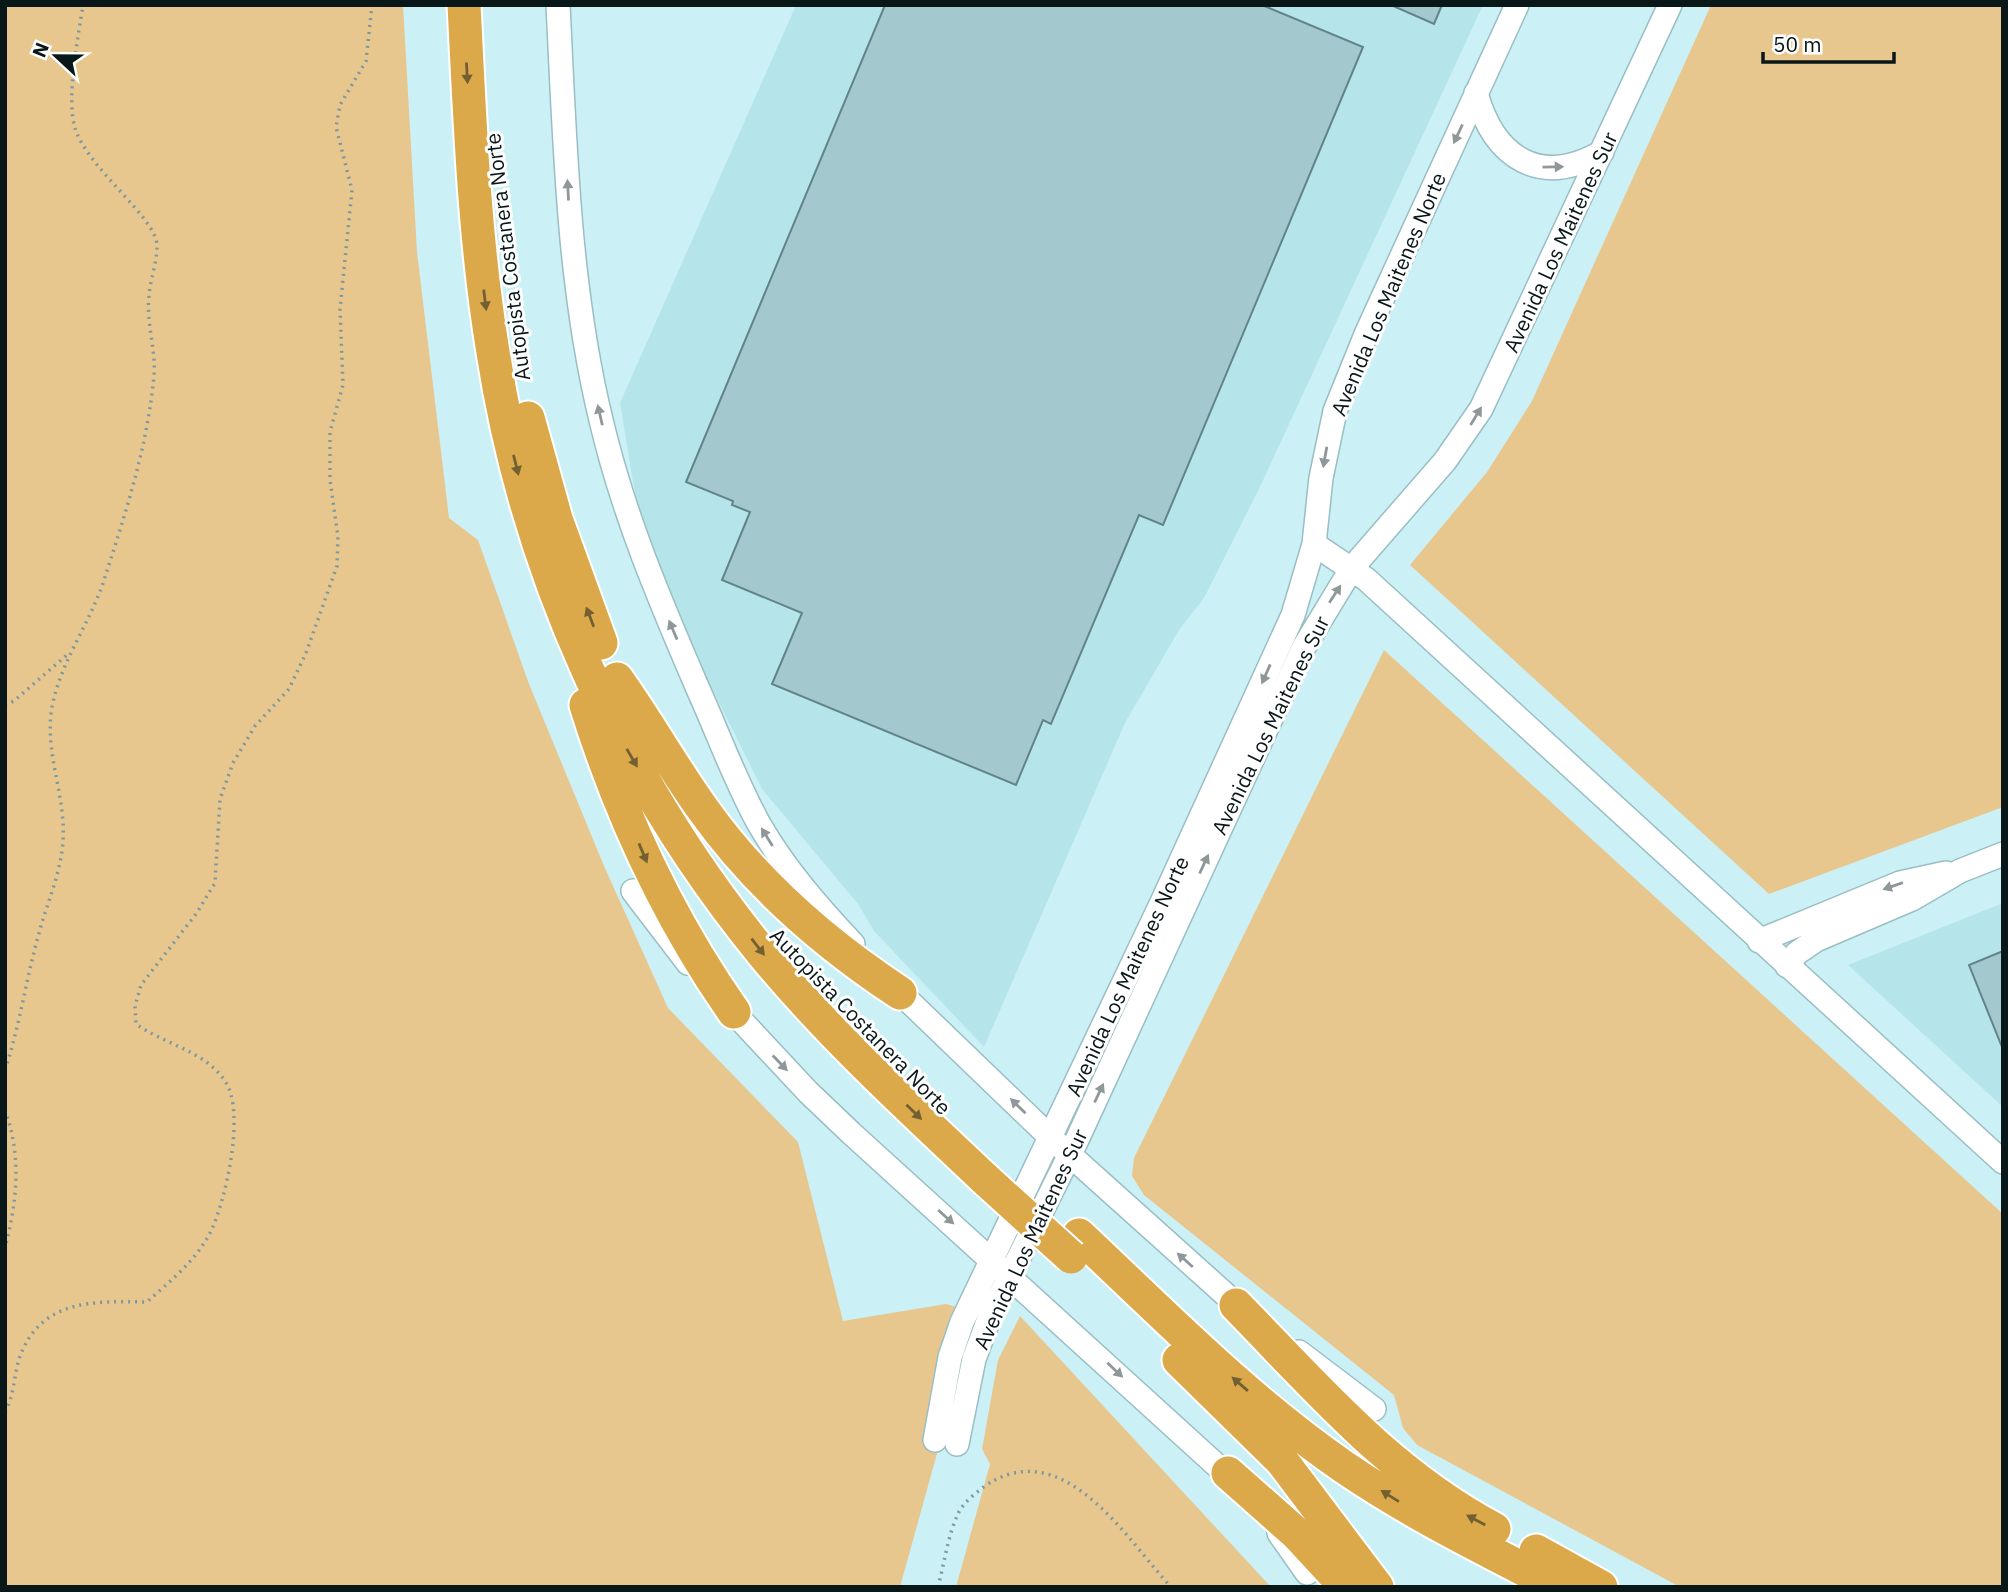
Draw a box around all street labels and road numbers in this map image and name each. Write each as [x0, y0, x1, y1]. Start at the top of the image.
street label: Avenida Los Maitenes Sur [1497, 127, 1624, 357]
street label: Autopista Costanera Norte [478, 132, 536, 382]
street label: Avenida Los Maitenes Norte [1324, 168, 1452, 420]
street label: Avenida Los Maitenes Sur [1205, 611, 1335, 839]
street label: Avenida Los Maitenes Norte [1059, 851, 1195, 1101]
street label: Autopista Costanera Norte [764, 922, 958, 1120]
street label: Avenida Los Maitenes Sur [967, 1124, 1094, 1354]

